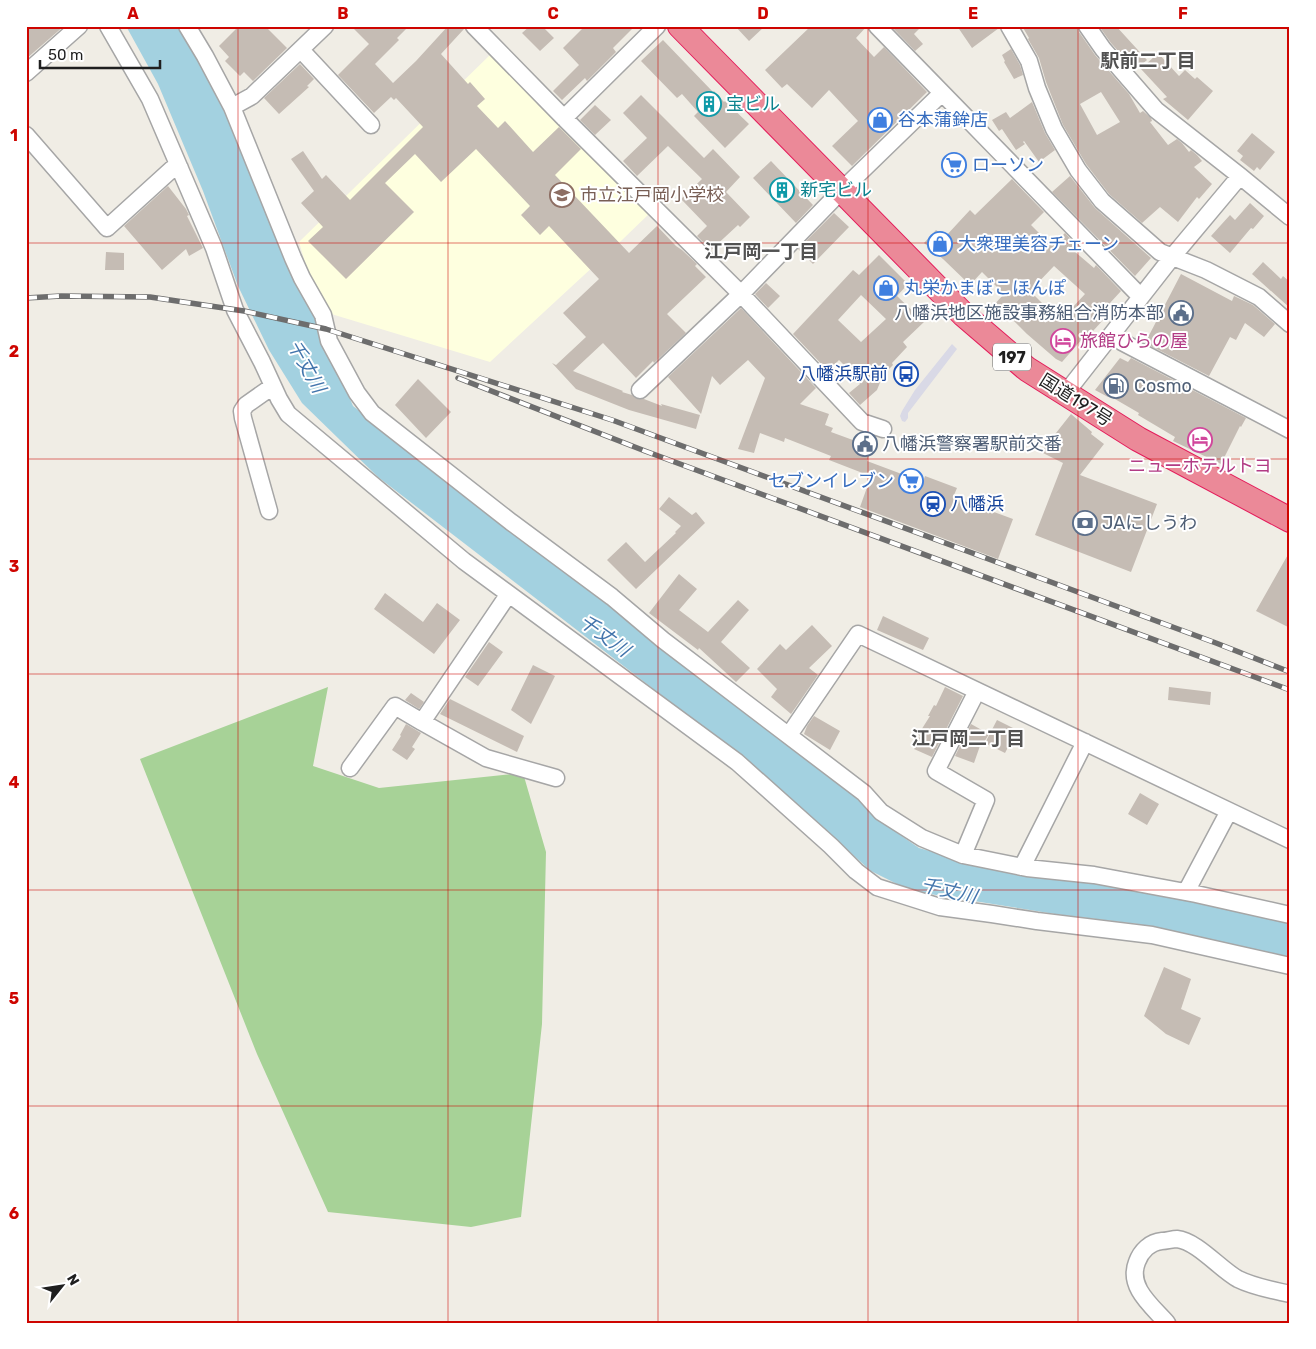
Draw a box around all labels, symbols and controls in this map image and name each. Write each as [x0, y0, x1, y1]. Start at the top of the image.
text: A [127, 4, 139, 23]
text: B [337, 4, 349, 23]
text: C [547, 4, 559, 23]
text: D [757, 4, 769, 23]
text: E [968, 4, 978, 23]
text: F [1178, 4, 1188, 23]
scale bar [40, 38, 160, 70]
text: 50 m [48, 46, 83, 64]
district label: 駅前二丁目 [1100, 49, 1196, 72]
building icon: 宝ビル [696, 91, 722, 117]
place label: 宝ビル [726, 93, 780, 115]
shop icon: 谷本蒲鉾店 [867, 107, 893, 133]
place label: 谷本蒲鉾店 [898, 109, 988, 131]
text: 1 [10, 126, 18, 145]
supermarket icon: ローソン [941, 152, 967, 178]
place label: ローソン [972, 154, 1044, 176]
building icon: 新宅ビル [769, 177, 795, 203]
place label: 新宅ビル [800, 179, 872, 201]
school or university icon: 市立江戸岡小学校 [549, 182, 575, 208]
place label: 市立江戸岡小学校 [580, 184, 724, 206]
shop icon: 大衆理美容チェーン [927, 231, 953, 257]
place label: 大衆理美容チェーン [958, 233, 1119, 255]
district label: 江戸岡一丁目 [704, 240, 818, 263]
shop icon: 丸栄かまぼこほんぽ [873, 275, 899, 301]
place label: 丸栄かまぼこほんぽ [904, 277, 1066, 299]
public building icon: 八幡浜地区施設事務組合消防本部 [1168, 300, 1194, 326]
place label: 八幡浜地区施設事務組合消防本部 [894, 302, 1164, 324]
hotel icon: 旅館ひらの屋 [1050, 328, 1076, 354]
place label: 旅館ひらの屋 [1080, 330, 1188, 352]
water label: 千丈川 [283, 336, 331, 398]
text: 2 [9, 342, 19, 361]
road number: 197 [993, 344, 1031, 371]
bus stop icon: 八幡浜駅前 [893, 361, 919, 387]
place label: 八幡浜駅前 [798, 363, 888, 385]
street label: 国道197号 [1036, 369, 1116, 431]
fuel station icon: Cosmo [1103, 373, 1129, 399]
place label: Cosmo [1134, 375, 1192, 397]
hotel icon: ニューホテルトヨ [1187, 427, 1213, 453]
public building icon: 八幡浜警察署駅前交番 [852, 431, 878, 457]
place label: 八幡浜警察署駅前交番 [882, 433, 1062, 455]
place label: ニューホテルトヨ [1128, 455, 1272, 477]
supermarket icon: セブンイレブン [898, 468, 924, 494]
place label: セブンイレブン [768, 470, 894, 492]
station icon: 八幡浜 [920, 491, 946, 517]
place label: 八幡浜 [950, 493, 1004, 515]
bank icon: JAにしうわ [1072, 510, 1098, 536]
place label: JAにしうわ [1102, 512, 1197, 534]
text: 3 [9, 557, 19, 576]
water label: 千丈川 [575, 609, 636, 663]
district label: 江戸岡二丁目 [911, 727, 1025, 750]
text: 4 [9, 773, 20, 792]
water label: 千丈川 [919, 873, 981, 909]
text: 5 [9, 989, 19, 1008]
text: 6 [9, 1204, 19, 1223]
north arrow [38, 1262, 88, 1312]
text: N [63, 1271, 83, 1288]

